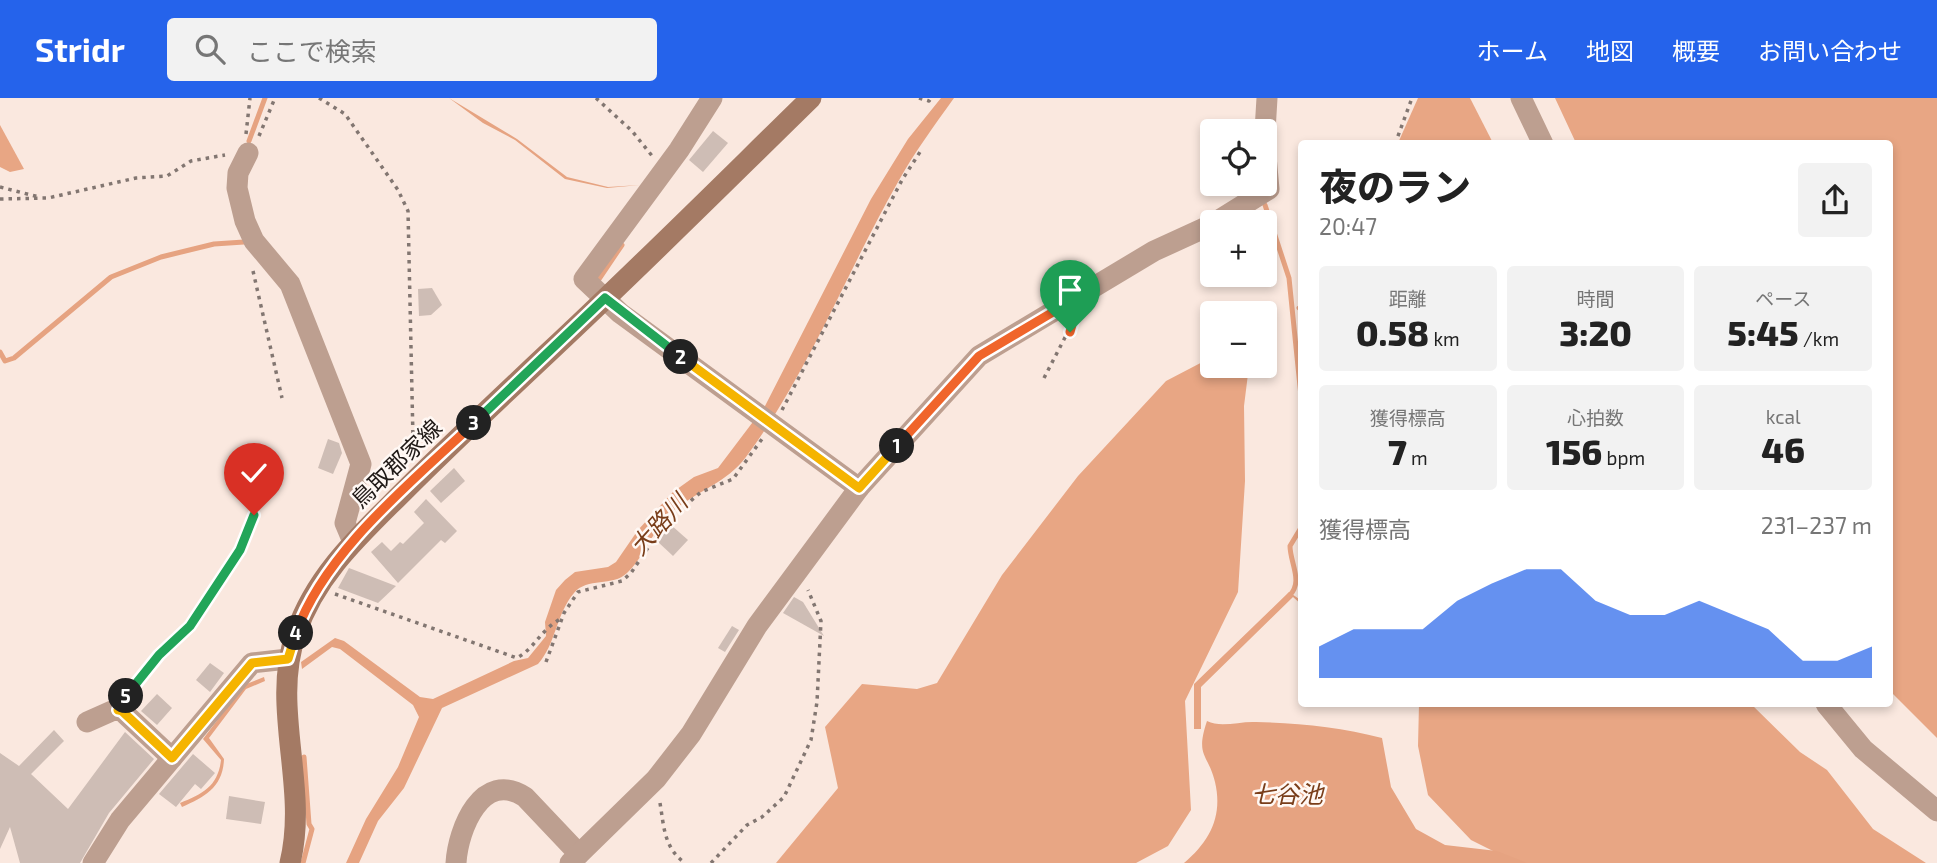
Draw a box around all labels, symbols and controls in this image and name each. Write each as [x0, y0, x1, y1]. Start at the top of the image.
search box [167, 18, 657, 81]
text: Stridr [35, 29, 125, 69]
icon: search [191, 30, 229, 68]
text: ここで検索 [247, 35, 377, 66]
text: ホーム [1477, 36, 1548, 65]
text: 地図 [1586, 36, 1634, 65]
text: 概要 [1672, 36, 1720, 65]
text: お問い合わせ [1758, 36, 1902, 65]
map controls [1200, 119, 1277, 378]
button: locate [1200, 119, 1277, 196]
text: 夜のラン [1319, 163, 1471, 209]
button: share [1798, 163, 1872, 237]
button: + [1200, 210, 1277, 287]
text: 20:47 [1319, 212, 1377, 240]
pin [1040, 260, 1100, 332]
icon: arrive [1051, 271, 1089, 309]
text: 距離 [1389, 287, 1427, 310]
text: 時間 [1576, 287, 1615, 310]
text: ペース [1755, 287, 1811, 310]
button: − [1200, 301, 1277, 378]
text: 0.58 [1356, 311, 1429, 353]
text: 3:20 [1559, 311, 1632, 353]
text: 5:45 [1727, 311, 1799, 353]
text: km [1429, 327, 1460, 350]
text: /km [1799, 327, 1839, 350]
pin: 2 [664, 340, 698, 374]
text: 2 [675, 345, 686, 368]
text: kcal [1766, 405, 1801, 428]
pin: 3 [456, 406, 491, 440]
text: 獲得標高 [1370, 406, 1446, 429]
text: 心拍数 [1567, 406, 1624, 429]
text: 3 [468, 411, 479, 434]
street label: 鳥取郡家線 [345, 413, 447, 513]
pin: 1 [880, 428, 914, 464]
text: 46 [1761, 428, 1805, 470]
text: 7 [1388, 430, 1407, 472]
text: 156 [1546, 430, 1602, 472]
text: 1 [892, 434, 901, 457]
pin [224, 443, 284, 515]
text: m [1407, 446, 1428, 469]
text: bpm [1602, 446, 1645, 469]
icon: check [235, 454, 273, 492]
water label: 大路川 [623, 485, 695, 560]
text: 231–237 m [1761, 511, 1872, 539]
text: 獲得標高 [1319, 515, 1411, 543]
pin: 4 [278, 616, 314, 650]
text: 4 [289, 621, 302, 644]
pin: 5 [108, 678, 144, 714]
text: 5 [120, 684, 131, 707]
water label: 七谷池 [1251, 779, 1325, 808]

